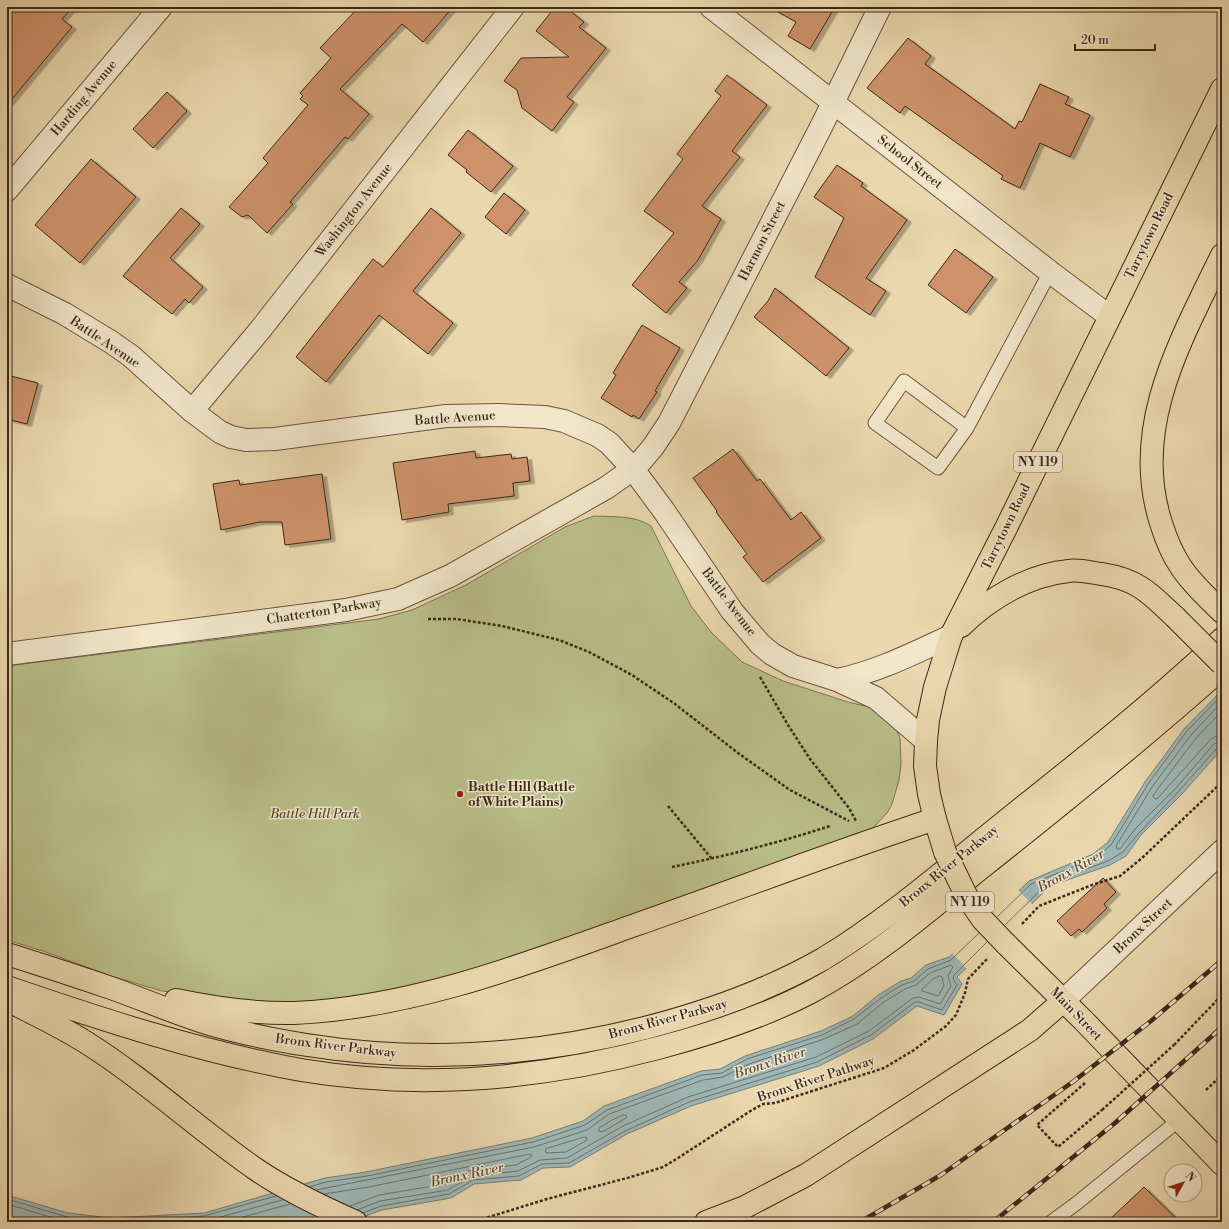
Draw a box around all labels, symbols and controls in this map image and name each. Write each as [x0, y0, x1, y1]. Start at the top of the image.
scale bar [1075, 26, 1155, 52]
text: 20 m [1081, 33, 1109, 48]
street label: Harding Avenue [48, 56, 121, 139]
street label: School Street [874, 132, 946, 193]
street label: Washington Avenue [312, 160, 396, 261]
street label: Tarrytown Road [1121, 190, 1177, 282]
street label: Harmon Street [735, 198, 789, 284]
street label: Battle Avenue [66, 312, 143, 372]
street label: Battle Avenue [413, 407, 496, 429]
road number: NY 119 [1014, 452, 1062, 472]
street label: Tarrytown Road [978, 481, 1034, 573]
street label: Battle Avenue [698, 564, 760, 640]
street label: Chatterton Parkway [265, 594, 383, 628]
place label: Battle Hill (Battle of White Plains) [468, 779, 575, 810]
marker: Battle Hill (Battle of White Plains) [455, 789, 465, 799]
park label: Battle Hill Park [269, 806, 360, 822]
street label: Bronx River Parkway [896, 821, 1002, 911]
water label: Bronx River [1033, 845, 1109, 897]
road number: NY 119 [946, 892, 994, 912]
street label: Bronx Street [1110, 895, 1176, 958]
street label: Main Street [1047, 984, 1106, 1044]
street label: Bronx River Parkway [606, 995, 730, 1043]
street label: Bronx River Parkway [273, 1030, 398, 1061]
water label: Bronx River [731, 1043, 809, 1083]
street label: Bronx River Pathway [754, 1052, 877, 1106]
water label: Bronx River [428, 1158, 506, 1192]
north arrow [1163, 1163, 1203, 1203]
text: N [1182, 1170, 1198, 1185]

